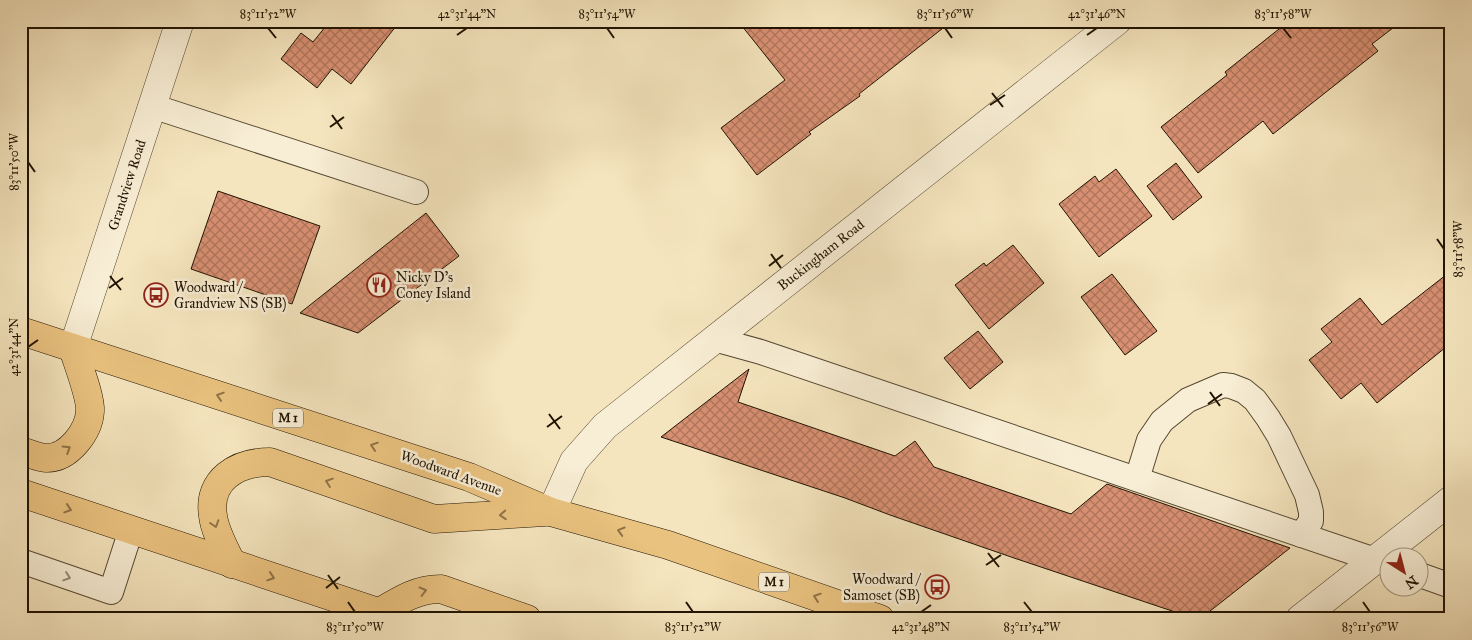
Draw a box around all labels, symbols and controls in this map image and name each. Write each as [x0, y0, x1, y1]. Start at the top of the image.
text: 83°11'52"W [240, 7, 297, 21]
text: 42°31'44"N [438, 7, 496, 21]
text: 83°11'54"W [579, 7, 636, 21]
text: 83°11'56"W [917, 7, 974, 21]
text: 42°31'46"N [1068, 7, 1126, 21]
text: 83°11'58"W [1255, 7, 1312, 21]
text: 83°11'50"W [7, 133, 21, 191]
street label: Grandview Road [104, 138, 150, 232]
street label: Buckingham Road [774, 216, 868, 294]
text: 83°11'58"W [1451, 220, 1465, 277]
place label: Nicky D's Coney Island [396, 269, 471, 302]
restaurant icon: Nicky D's Coney Island [366, 272, 392, 298]
place label: Woodward / Grandview NS (SB) [174, 279, 287, 313]
bus stop icon: Woodward / Grandview NS (SB) [143, 282, 169, 308]
text: 42°31'44"N [7, 318, 21, 376]
one-way arrow [216, 391, 225, 401]
road number: M 1 [273, 408, 303, 428]
one-way arrow [371, 442, 379, 452]
one-way arrow [62, 446, 71, 456]
street label: Woodward Avenue [398, 447, 504, 499]
one-way arrow [325, 478, 334, 488]
one-way arrow [63, 503, 71, 513]
one-way arrow [498, 509, 506, 520]
one-way arrow [210, 519, 220, 528]
one-way arrow [617, 527, 626, 537]
north arrow [1380, 548, 1430, 598]
one-way arrow [63, 571, 71, 581]
one-way arrow [267, 571, 275, 581]
place label: Woodward / Samoset (SB) [843, 571, 921, 605]
road number: M 1 [759, 572, 789, 592]
text: N [1401, 572, 1421, 593]
bus stop icon: Woodward / Samoset (SB) [924, 574, 950, 600]
one-way arrow [418, 586, 427, 597]
one-way arrow [813, 593, 822, 603]
text: 83°11'50"W [326, 620, 384, 634]
text: 83°11'52"W [665, 620, 722, 634]
text: 42°31'48"N [892, 620, 950, 634]
text: 83°11'54"W [1004, 620, 1061, 634]
text: 83°11'56"W [1342, 620, 1399, 634]

